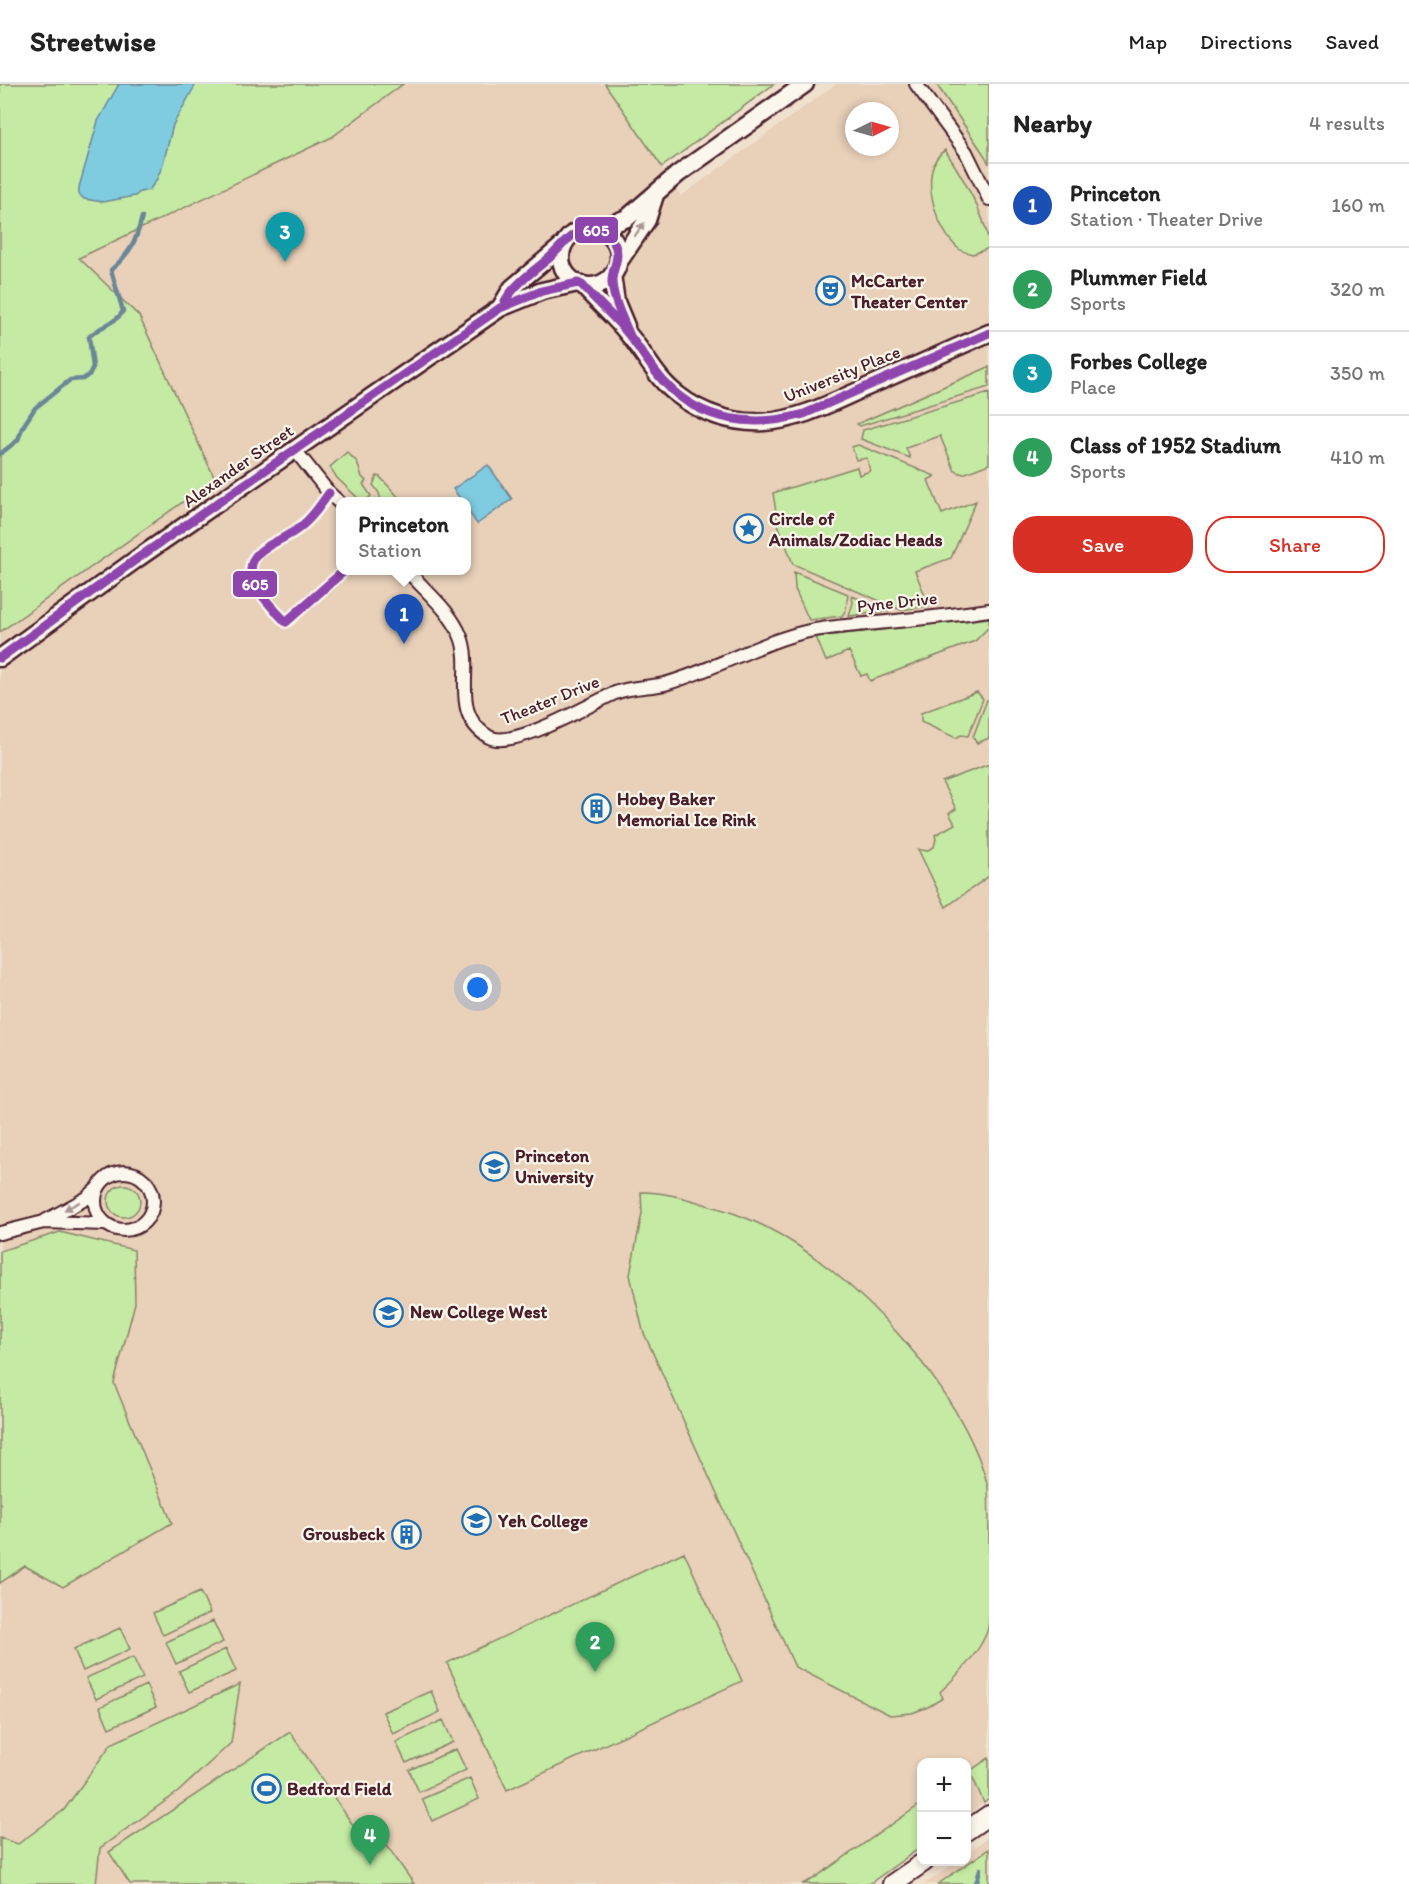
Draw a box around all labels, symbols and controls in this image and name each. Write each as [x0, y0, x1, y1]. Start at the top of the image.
text: Streetwise [30, 24, 156, 58]
text: Map [1129, 29, 1167, 54]
text: Directions [1200, 29, 1292, 54]
text: Saved [1325, 29, 1379, 54]
north arrow [845, 102, 899, 156]
text: Nearby [1013, 107, 1092, 139]
text: 4 results [1309, 111, 1385, 135]
text: Princeton [1070, 180, 1161, 207]
text: 1 [1028, 193, 1037, 217]
text: 160 m [1332, 193, 1385, 217]
text: Station · Theater Drive [1070, 207, 1263, 231]
pin: 3 [266, 212, 304, 262]
line badge: 605 [574, 216, 619, 244]
text: 605 [583, 221, 610, 240]
one-way arrow [633, 222, 644, 238]
text: Plummer Field [1070, 264, 1207, 291]
place label: McCarter Theater Center [850, 270, 968, 313]
theatre icon: McCarter Theater Center [814, 275, 846, 307]
text: 2 [1027, 277, 1038, 301]
text: 320 m [1330, 277, 1385, 301]
text: Sports [1070, 291, 1126, 315]
street label: University Place [780, 341, 904, 407]
text: Forbes College [1070, 348, 1207, 375]
text: 3 [1027, 361, 1038, 385]
text: 350 m [1330, 361, 1385, 385]
text: Place [1070, 375, 1116, 399]
street label: Alexander Street [178, 420, 298, 512]
text: Class of 1952 Stadium [1070, 432, 1281, 459]
text: 4 [1026, 445, 1039, 469]
text: 410 m [1330, 445, 1385, 469]
text: Sports [1070, 459, 1126, 483]
popup [336, 497, 471, 575]
place label: Circle of Animals/Zodiac Heads [768, 508, 943, 551]
text: Princeton [358, 511, 449, 538]
place icon: Circle of Animals/Zodiac Heads [732, 513, 764, 545]
button: Save [1013, 516, 1193, 573]
button: Share [1205, 516, 1385, 573]
text: Station [358, 538, 421, 562]
line badge: 605 [232, 570, 278, 598]
text: 605 [242, 575, 269, 594]
street label: Pyne Drive [856, 587, 938, 617]
pin: 1 [384, 594, 424, 644]
street label: Theater Drive [497, 670, 603, 730]
place label: Hobey Baker Memorial Ice Rink [617, 788, 757, 831]
building icon: Hobey Baker Memorial Ice Rink [580, 793, 612, 825]
your location [463, 973, 492, 1002]
place label: Princeton University [515, 1145, 594, 1188]
school or university icon: Princeton University [478, 1150, 510, 1182]
one-way arrow [64, 1201, 81, 1211]
school or university icon: New College West [373, 1296, 405, 1328]
place label: New College West [410, 1301, 547, 1323]
school or university icon: Yeh College [461, 1505, 493, 1537]
place label: Yeh College [497, 1510, 588, 1532]
building icon: Grousbeck [390, 1518, 422, 1550]
place label: Grousbeck [303, 1523, 386, 1545]
pin: 2 [576, 1622, 614, 1672]
map controls [917, 1758, 971, 1866]
button: + [917, 1758, 971, 1812]
sports icon: Bedford Field [250, 1773, 282, 1805]
place label: Bedford Field [287, 1778, 392, 1800]
button: − [917, 1812, 971, 1866]
pin: 4 [350, 1816, 389, 1865]

